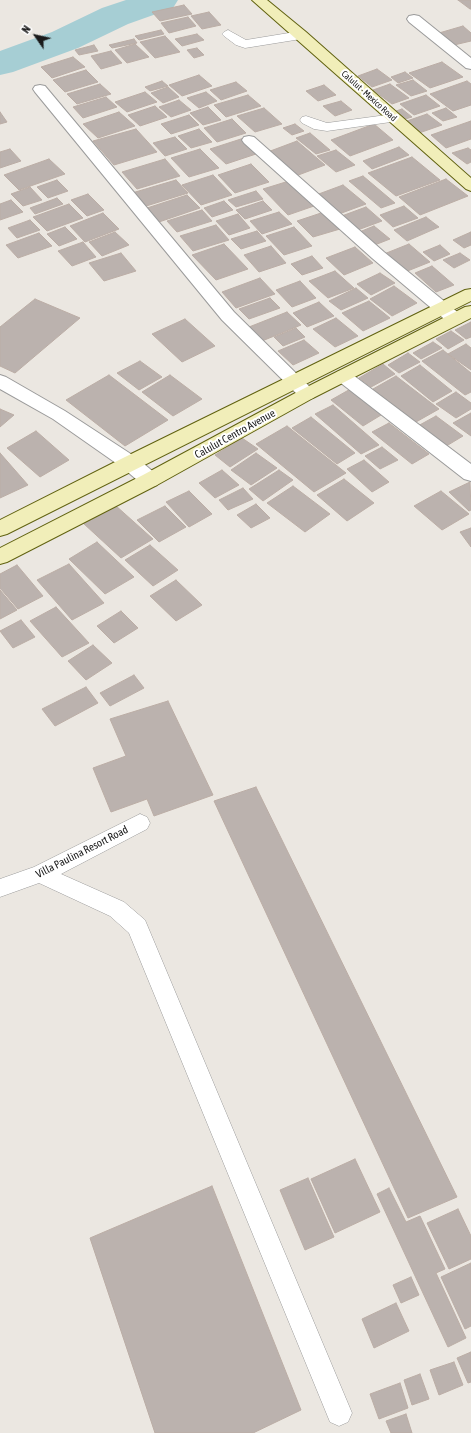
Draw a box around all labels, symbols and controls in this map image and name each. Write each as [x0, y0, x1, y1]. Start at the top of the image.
north arrow [16, 16, 56, 56]
text: N [19, 23, 33, 35]
street label: Calulut - Mexico Road [339, 68, 399, 124]
street label: Calulut Centro Avenue [192, 406, 278, 462]
street label: Villa Paulina Resort Road [34, 823, 130, 881]

